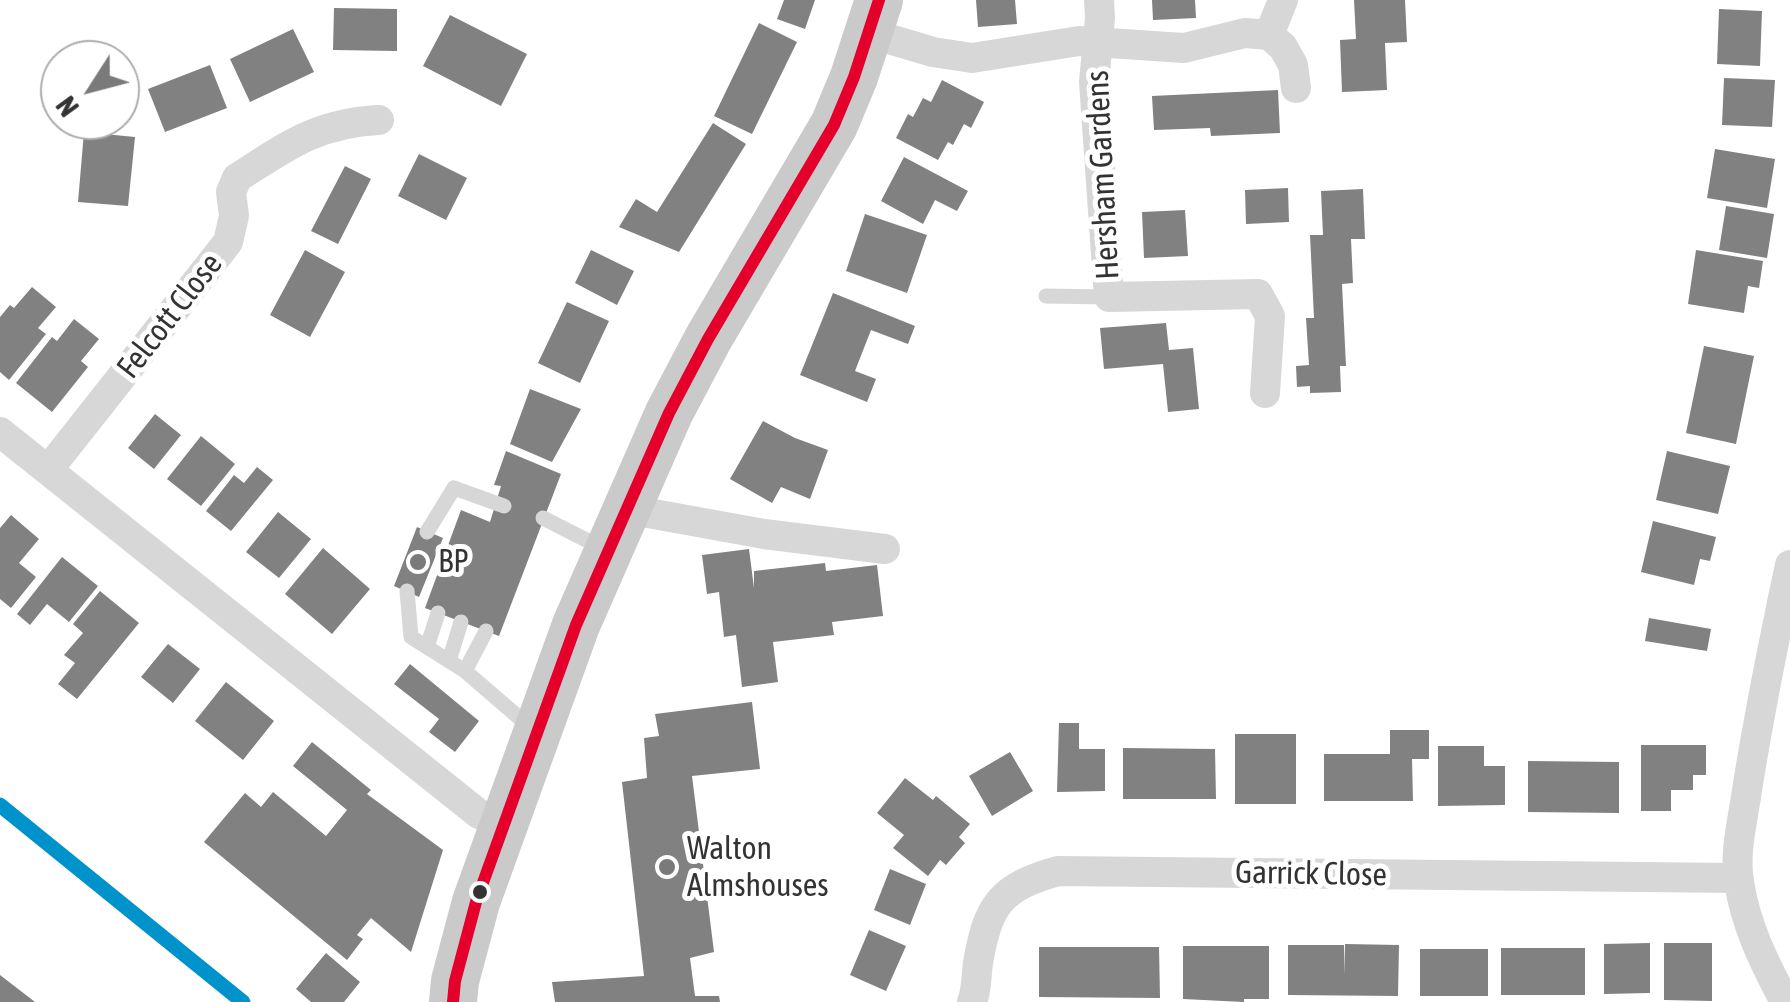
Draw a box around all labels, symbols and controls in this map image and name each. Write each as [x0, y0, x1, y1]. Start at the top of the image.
north arrow [40, 40, 140, 140]
street label: Hersham Gardens [1078, 69, 1128, 281]
text: N [50, 90, 85, 123]
street label: Felcott Close [109, 246, 231, 386]
place label: BP [438, 543, 469, 581]
marker: BP [407, 551, 429, 573]
place label: Walton Almshouses [687, 830, 829, 905]
street label: Garrick Close [1235, 853, 1387, 895]
marker: Walton Almshouses [656, 856, 678, 878]
unlabelled marker [470, 882, 490, 902]

